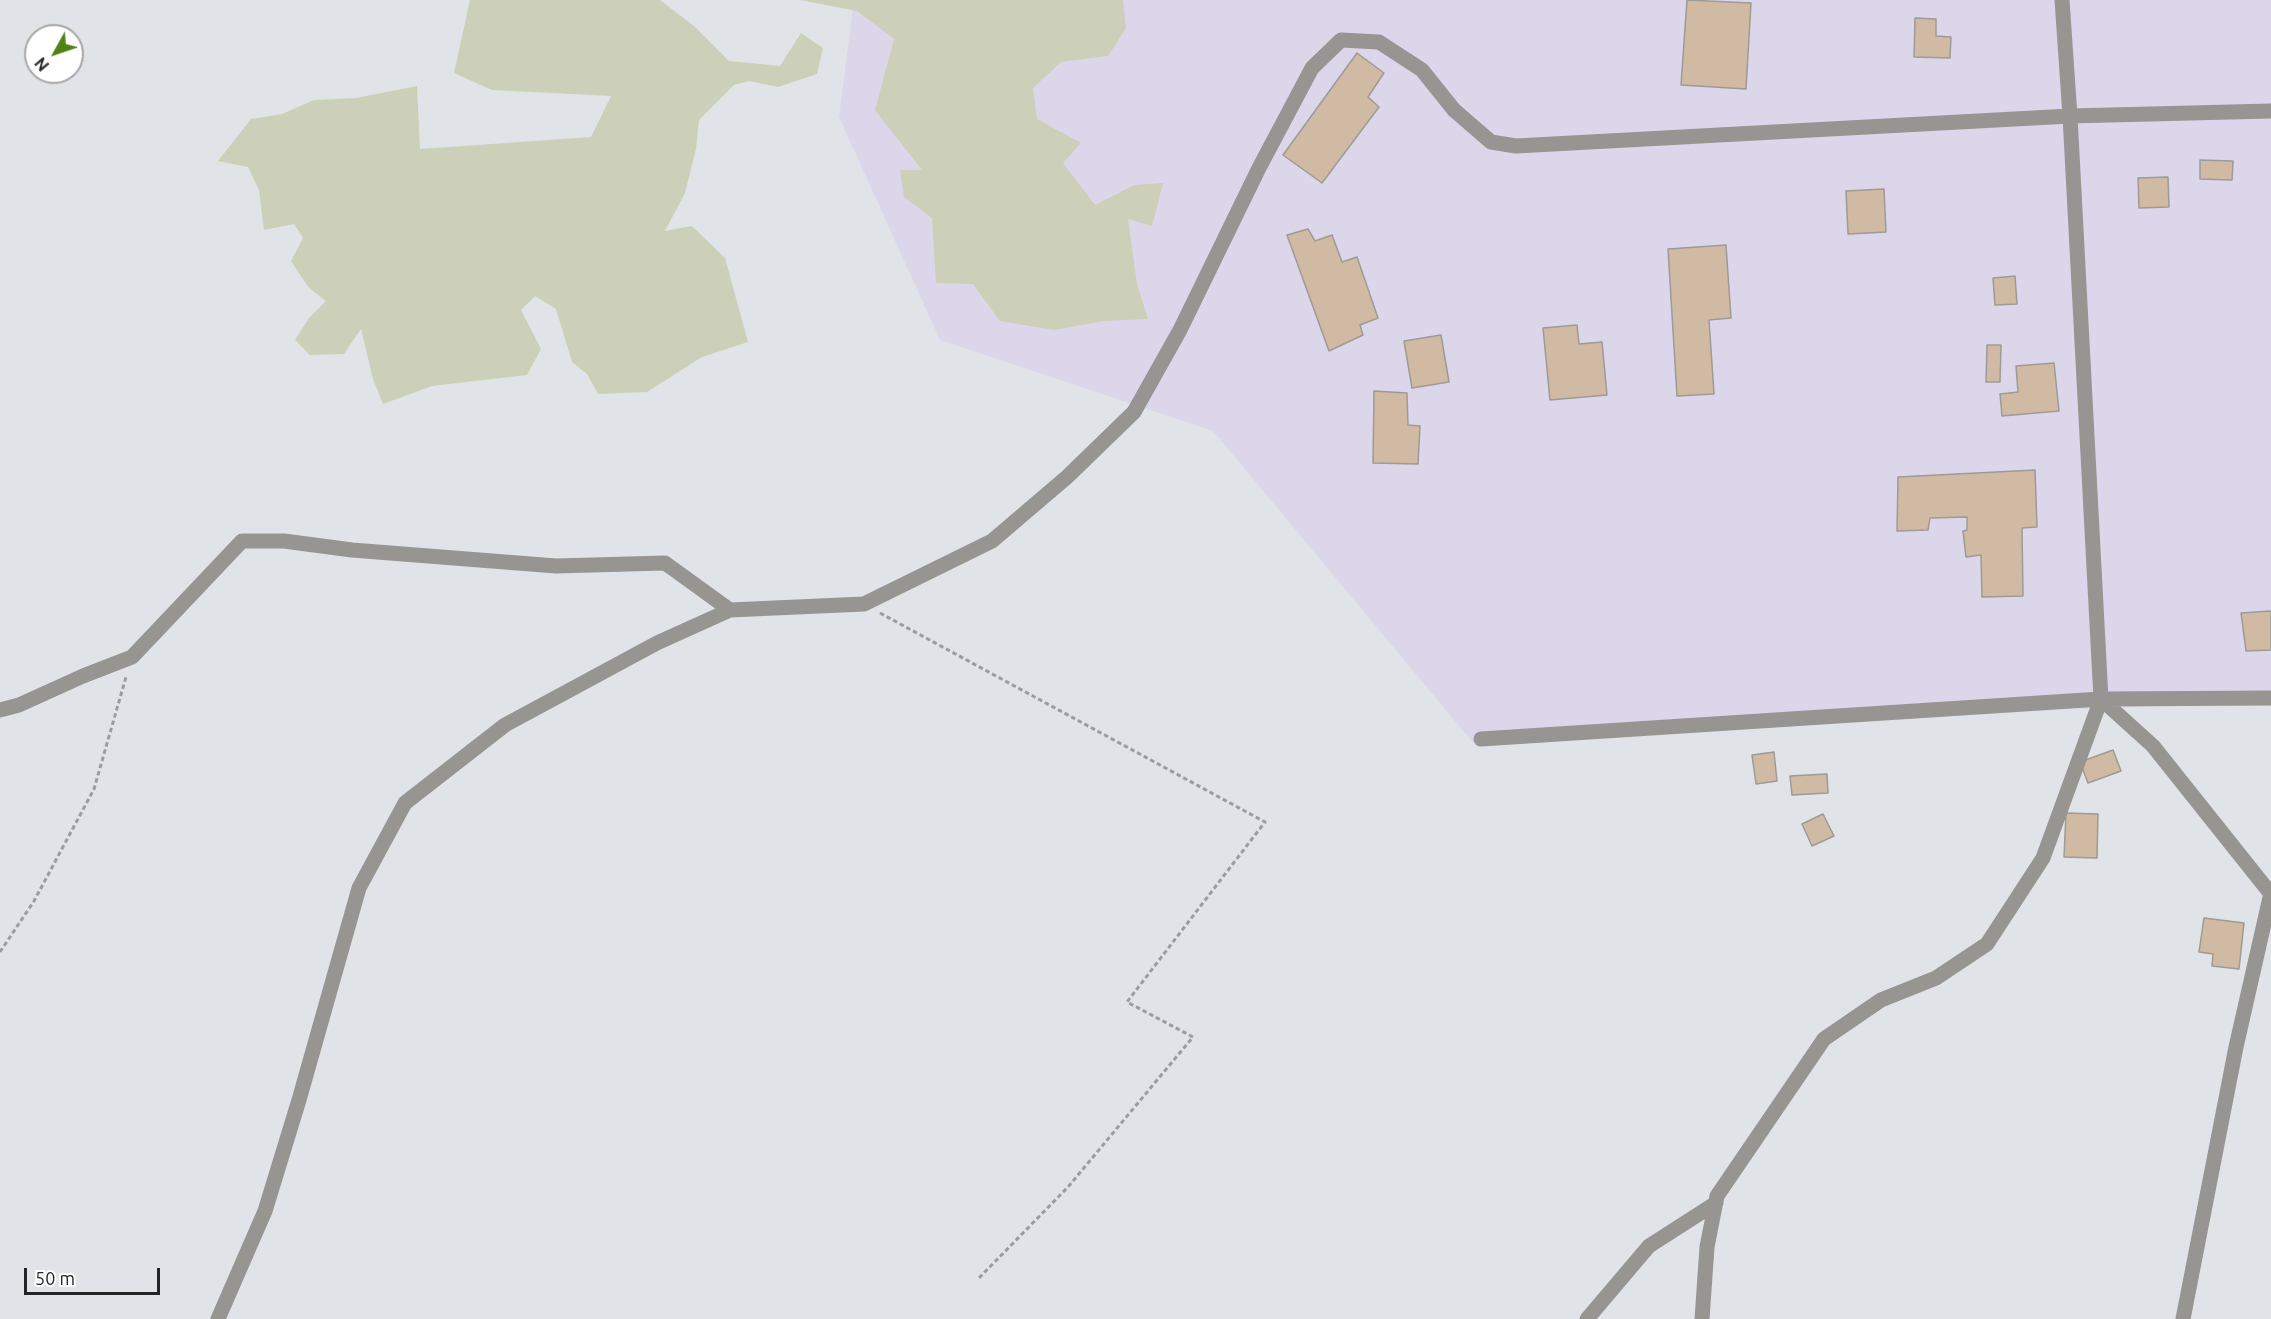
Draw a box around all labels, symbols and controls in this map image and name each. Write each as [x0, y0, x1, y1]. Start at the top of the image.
north arrow [24, 24, 84, 84]
text: N [31, 54, 52, 75]
scale bar [27, 1256, 164, 1294]
text: 50 m [35, 1268, 75, 1288]

